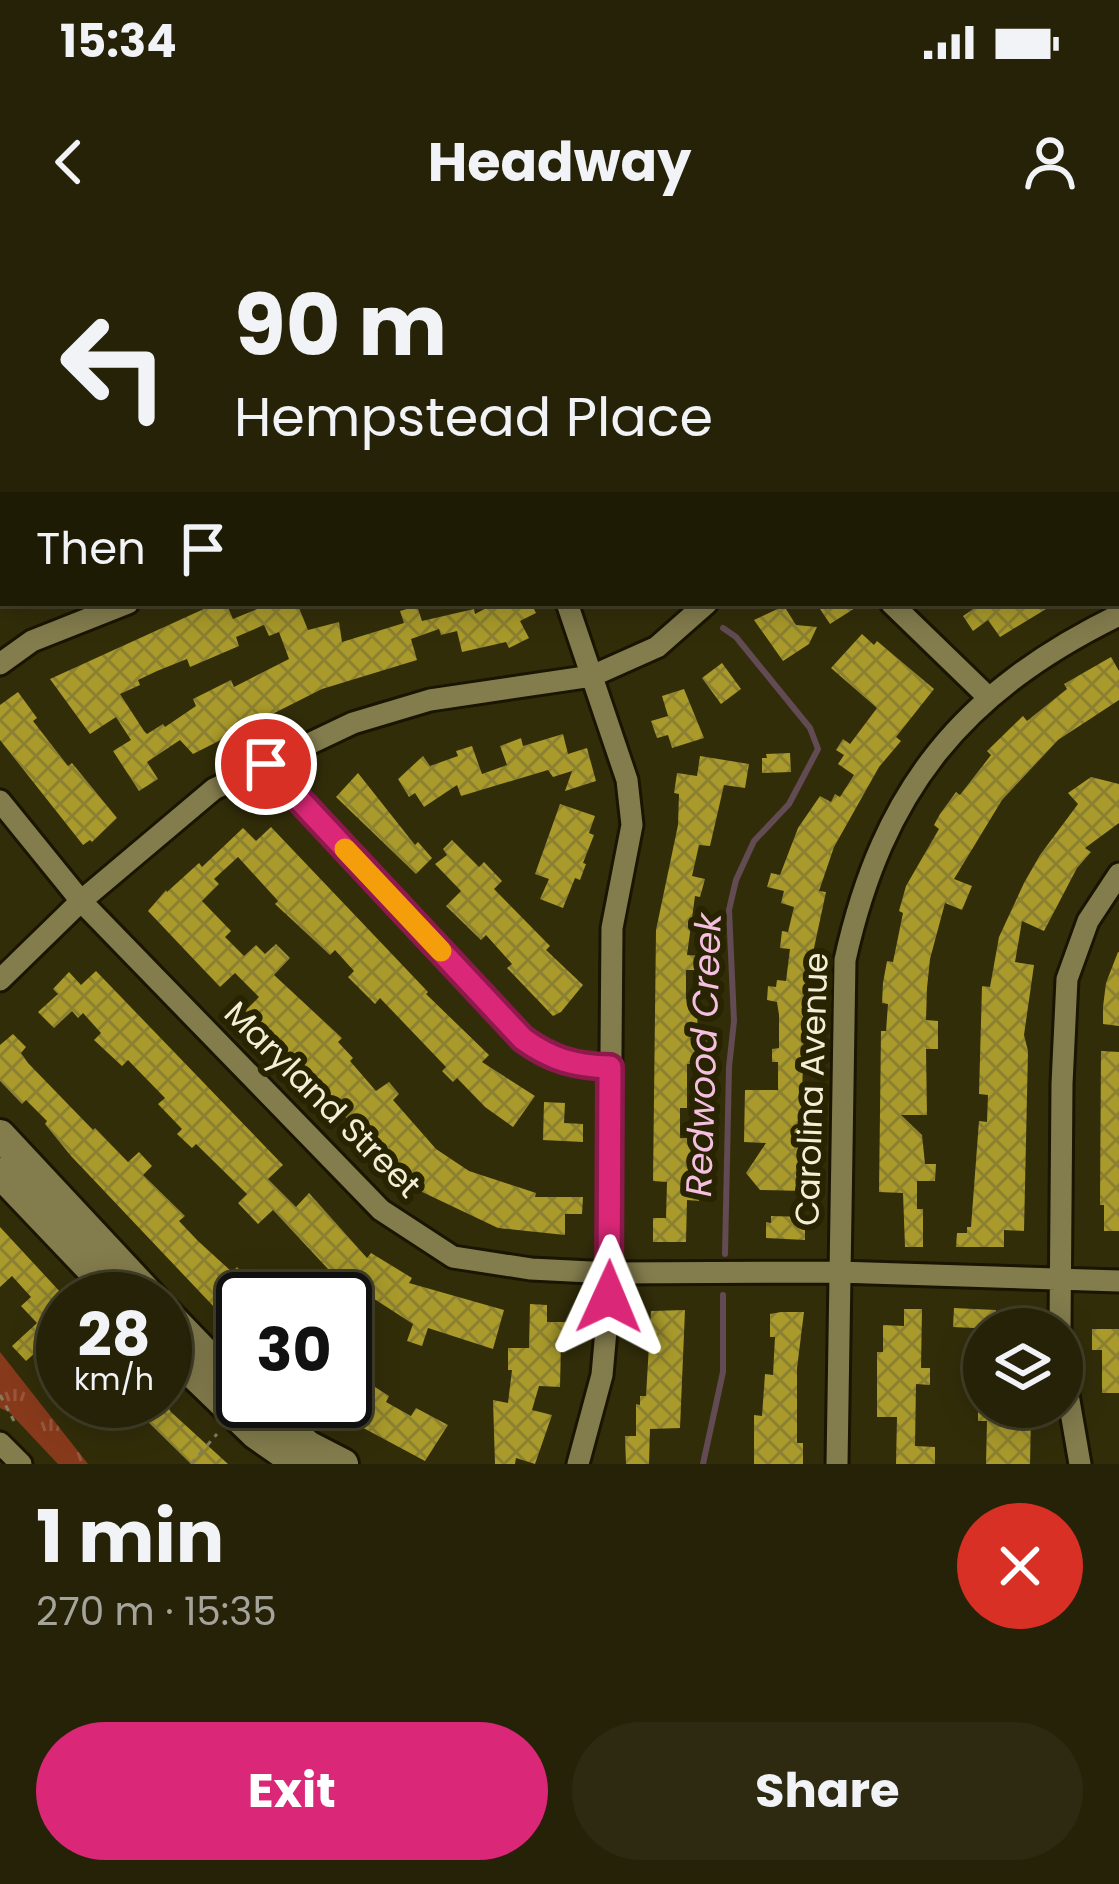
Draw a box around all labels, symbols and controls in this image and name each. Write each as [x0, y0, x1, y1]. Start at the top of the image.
text: 15:34 [60, 10, 177, 73]
text: Headway [428, 124, 691, 200]
icon: back [36, 129, 102, 195]
icon: person [1017, 129, 1083, 195]
text: 90 m [234, 267, 447, 384]
icon: left [36, 288, 192, 444]
text: Hempstead Place [234, 379, 713, 455]
icon: arrive [170, 516, 236, 582]
text: Then [36, 517, 146, 580]
pin [215, 713, 317, 815]
icon: arrive [233, 731, 299, 797]
water label: Redwood Creek [673, 911, 734, 1198]
street label: Carolina Avenue [783, 951, 840, 1227]
street label: Maryland Street [214, 990, 432, 1208]
position arrow [546, 1234, 672, 1360]
speed limit sign: 30 [216, 1272, 372, 1428]
text: 28 [77, 1293, 151, 1377]
map controls [963, 1308, 1083, 1428]
button: layers [963, 1308, 1083, 1428]
text: km/h [74, 1358, 154, 1401]
text: 1 min [36, 1486, 224, 1587]
button: close [957, 1503, 1083, 1629]
text: 270 m · 15:35 [36, 1584, 277, 1639]
button: Exit [36, 1722, 548, 1860]
button: Share [572, 1722, 1083, 1860]

